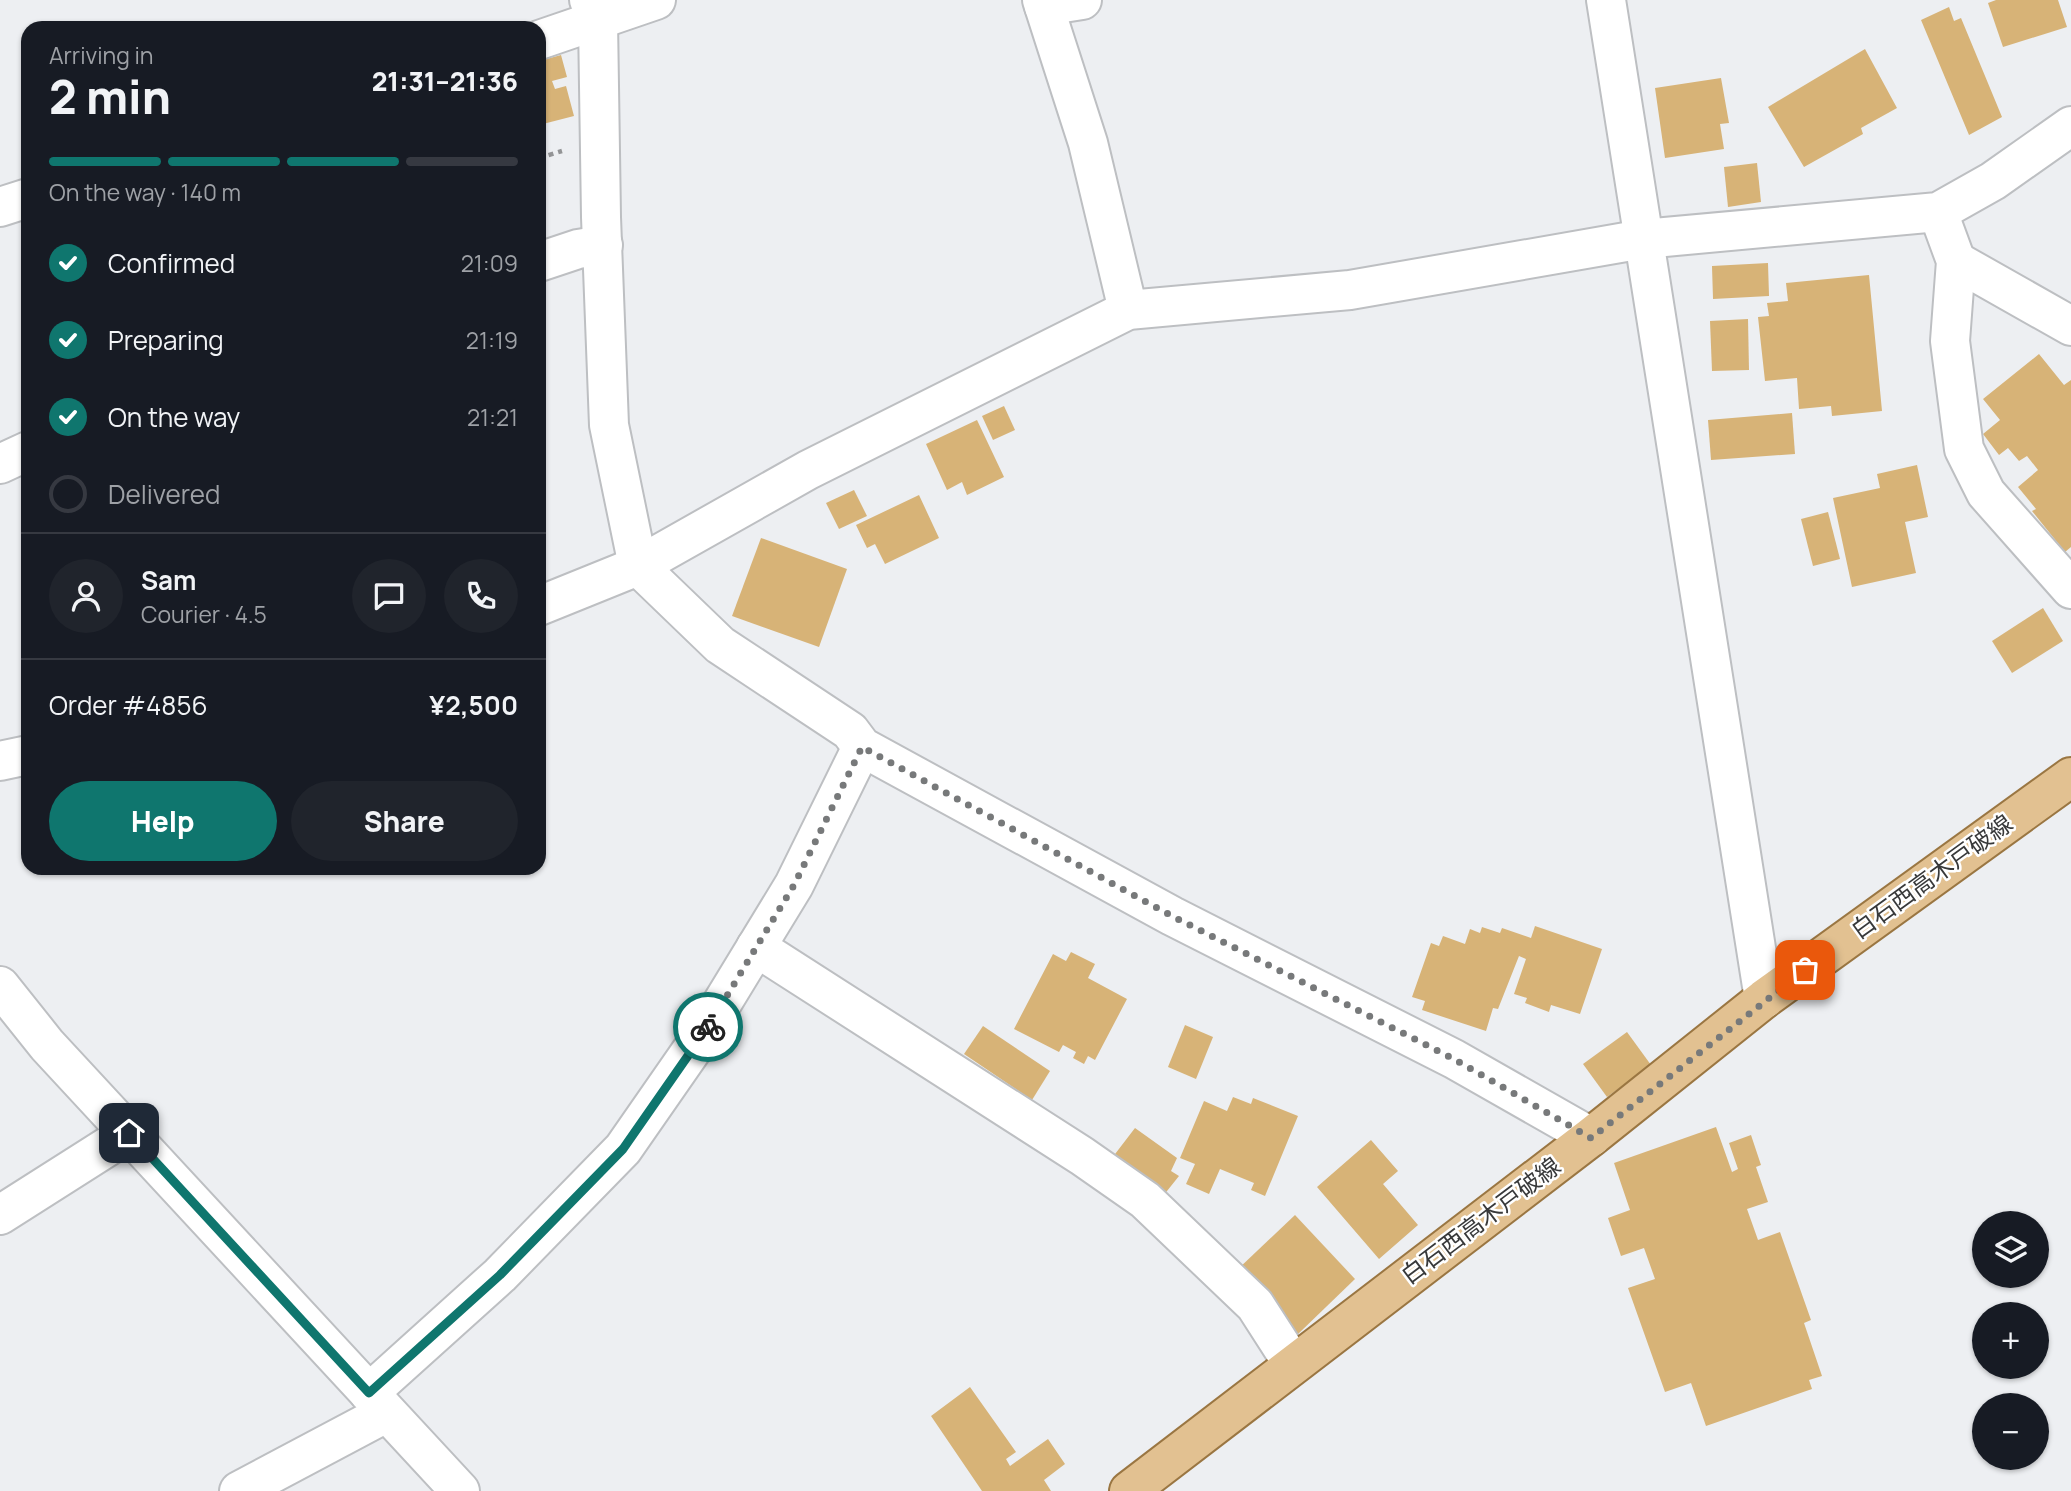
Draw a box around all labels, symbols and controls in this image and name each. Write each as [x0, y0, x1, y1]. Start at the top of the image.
text: Arriving in [49, 39, 154, 71]
text: 21:31–21:36 [372, 63, 518, 99]
text: 2 min [49, 65, 171, 128]
text: On the way · 140 m [49, 176, 241, 208]
icon: check [49, 244, 87, 282]
text: Confirmed [108, 245, 235, 281]
text: 21:09 [461, 247, 518, 279]
icon: check [49, 321, 87, 359]
text: Preparing [108, 322, 224, 358]
text: 21:19 [466, 324, 518, 356]
icon: check [49, 398, 87, 436]
text: On the way [108, 399, 240, 435]
text: 21:21 [467, 401, 518, 433]
text: Delivered [108, 476, 220, 512]
button: person [49, 559, 123, 633]
button: chat [352, 559, 426, 633]
button: phone [444, 559, 518, 633]
text: Sam [141, 562, 196, 598]
text: Courier · 4.5 [141, 598, 267, 630]
text: Order #4856 [49, 687, 208, 723]
text: ¥2,500 [429, 687, 518, 723]
button: Help [49, 781, 277, 861]
button: Share [291, 781, 518, 861]
street label: 白石西高木戸破線 [1844, 806, 2018, 946]
pin [1775, 940, 1835, 1000]
icon: bag [1786, 951, 1824, 989]
courier [673, 992, 743, 1062]
icon: bike [689, 1008, 727, 1046]
pin [99, 1103, 159, 1163]
icon: home [110, 1114, 148, 1152]
street label: 白石西高木戸破線 [1393, 1149, 1567, 1291]
map controls [1972, 1211, 2049, 1470]
button: layers [1972, 1211, 2049, 1288]
button: + [1972, 1302, 2049, 1379]
button: − [1972, 1393, 2049, 1470]

